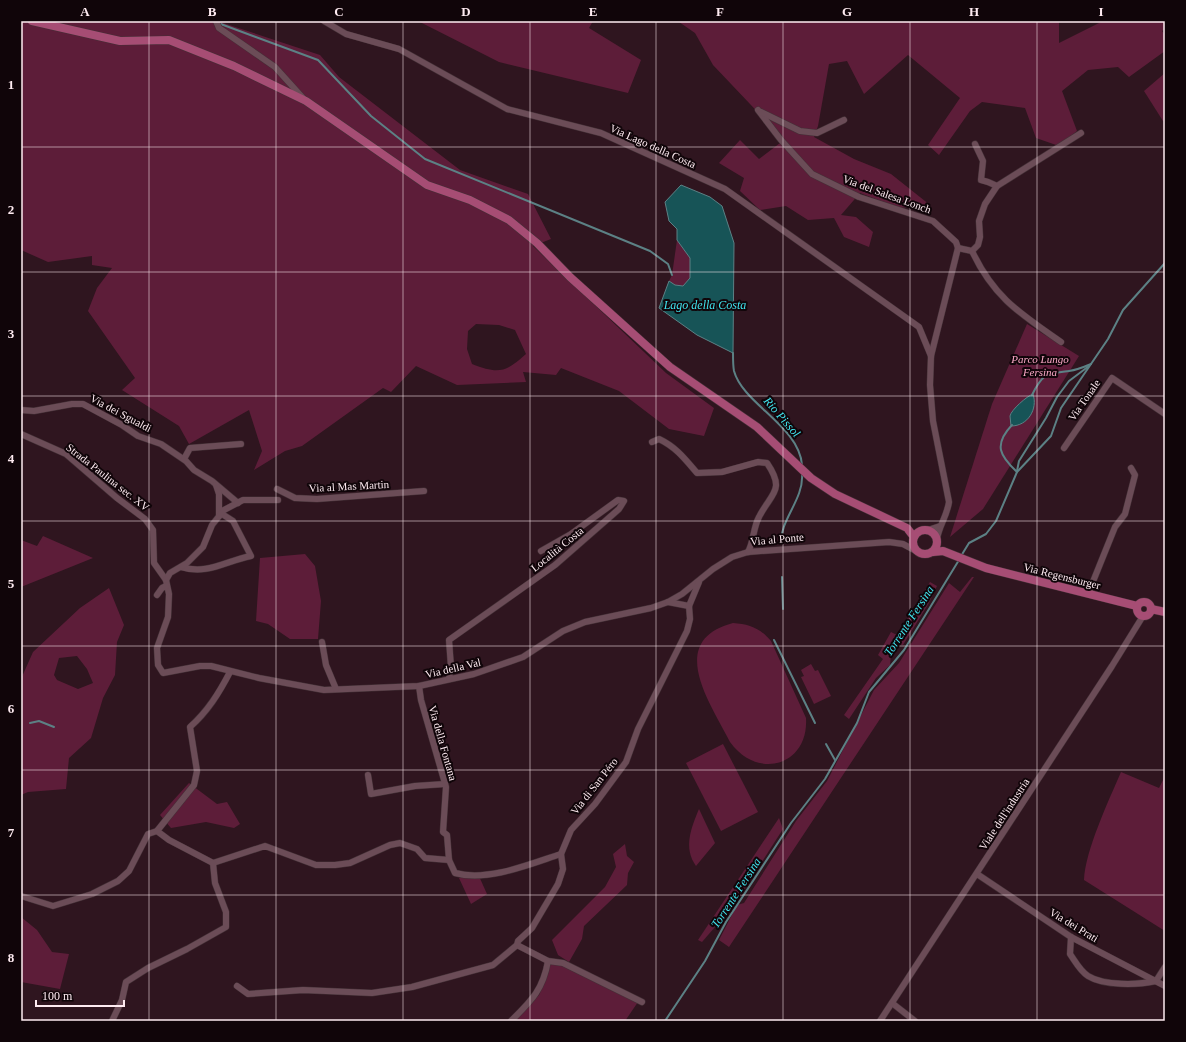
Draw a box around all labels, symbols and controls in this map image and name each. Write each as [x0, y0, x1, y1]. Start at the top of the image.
text: A [80, 4, 90, 19]
text: B [208, 4, 217, 19]
text: C [334, 4, 344, 19]
text: D [461, 4, 471, 19]
text: E [589, 4, 597, 19]
text: F [716, 4, 724, 19]
text: G [842, 4, 852, 19]
text: H [969, 4, 979, 19]
text: I [1098, 4, 1104, 19]
text: 1 [8, 77, 14, 92]
street label: Via Lago della Costa [608, 122, 698, 170]
street label: Via del Salesa Lonch [841, 172, 933, 216]
text: 2 [8, 202, 14, 217]
water label: Lago della Costa [663, 298, 746, 312]
text: 3 [8, 326, 15, 341]
park label: Parco Lungo Fersina [1010, 353, 1069, 378]
street label: Via Tonale [1065, 377, 1103, 423]
street label: Via dei Sgualdi [88, 392, 154, 434]
water label: Rio Pissol [760, 393, 804, 441]
street label: Strada Paulina sec. XV [64, 441, 152, 513]
text: 4 [8, 451, 15, 466]
street label: Via al Mas Martin [309, 478, 390, 494]
street label: Località Costa [528, 524, 586, 574]
street label: Via al Ponte [750, 531, 804, 547]
street label: Via Regensburger [1022, 561, 1102, 591]
text: 5 [8, 576, 15, 591]
water label: Torrente Fersina [881, 583, 937, 659]
street label: Via della Val [424, 656, 482, 680]
text: 6 [8, 701, 15, 716]
street label: Via della Fontana [427, 704, 459, 782]
street label: Via di San Péro [568, 755, 620, 817]
street label: Viale dell'industria [976, 776, 1032, 852]
text: 7 [8, 825, 15, 840]
water label: Torrente Fersina [708, 855, 764, 931]
street label: Via dei Prati [1047, 906, 1101, 944]
text: 8 [8, 950, 15, 965]
scale bar [36, 982, 124, 1008]
text: 100 m [42, 989, 73, 1003]

